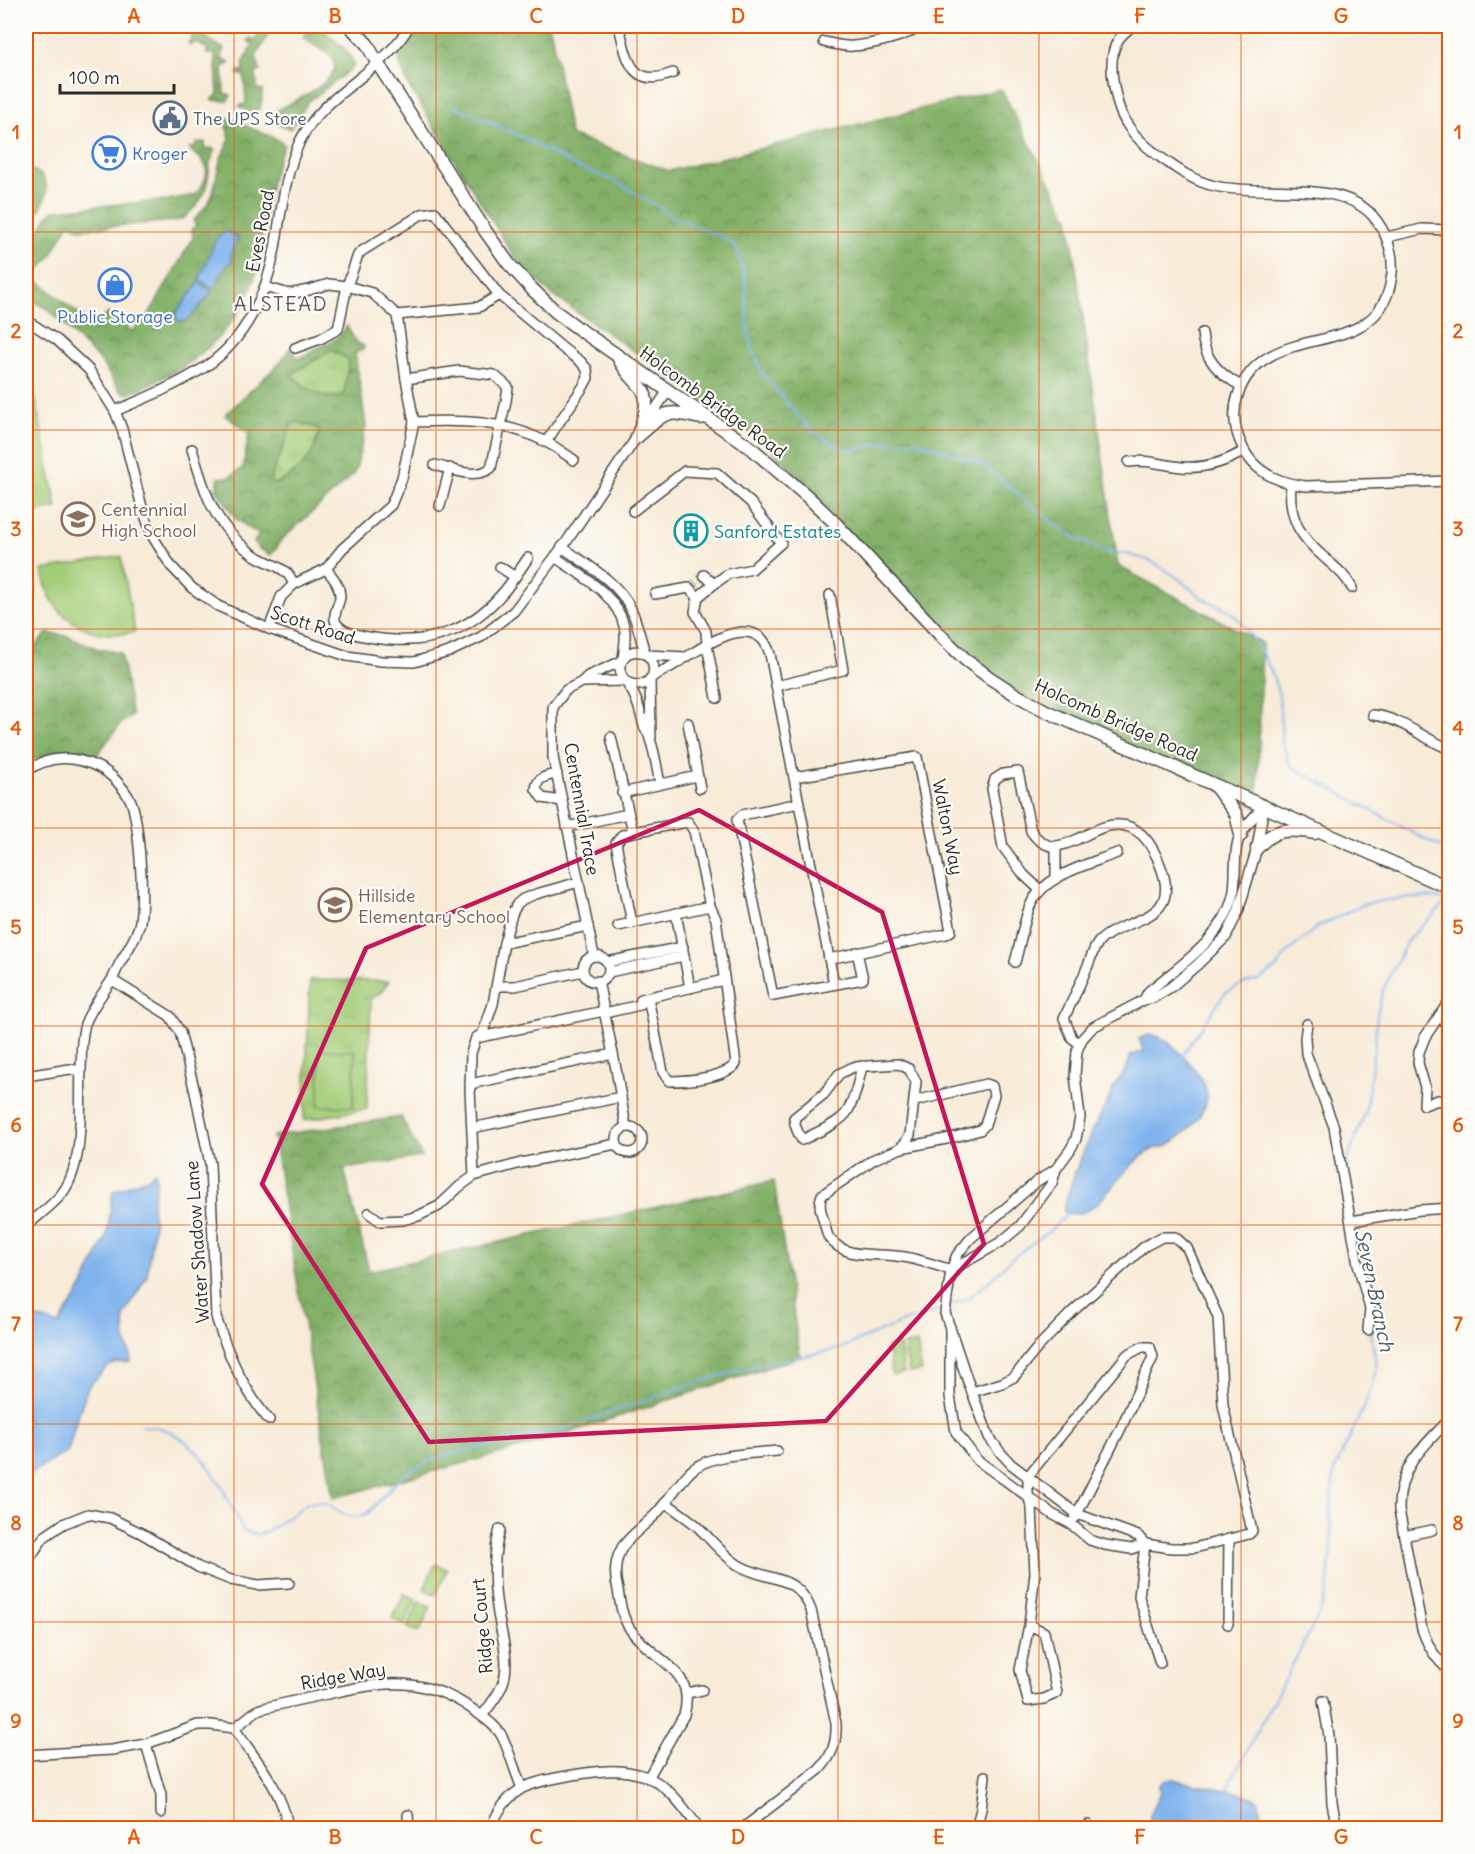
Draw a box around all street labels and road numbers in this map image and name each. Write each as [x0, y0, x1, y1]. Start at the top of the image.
street label: Eves Road [241, 187, 279, 274]
street label: Holcomb Bridge Road [635, 341, 791, 463]
street label: Scott Road [268, 601, 359, 650]
street label: Holcomb Bridge Road [1031, 674, 1202, 767]
street label: Centennial Trace [559, 741, 605, 877]
street label: Walton Way [927, 777, 969, 877]
street label: Water Shadow Lane [180, 1160, 214, 1324]
street label: Ridge Court [466, 1577, 498, 1675]
street label: Ridge Way [299, 1657, 387, 1695]

